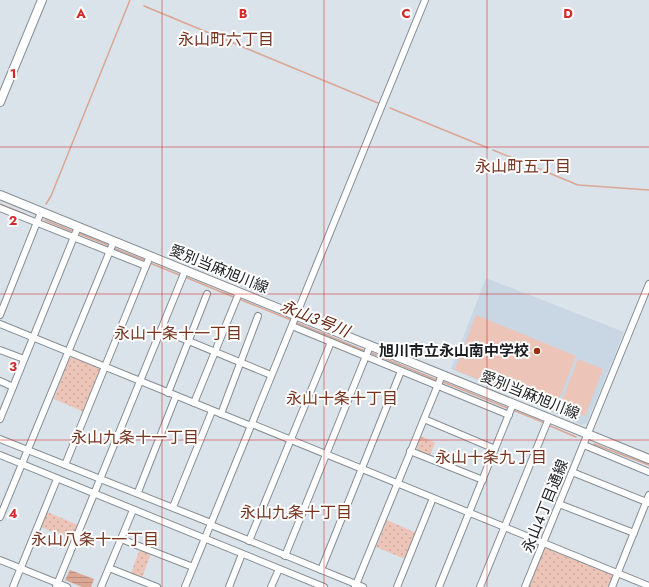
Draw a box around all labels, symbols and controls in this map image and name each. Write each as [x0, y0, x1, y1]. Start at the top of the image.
text: A [75, 4, 86, 23]
text: B [239, 4, 248, 23]
text: C [401, 4, 411, 23]
text: D [563, 4, 573, 23]
district label: 永山町六丁目 [178, 28, 274, 51]
text: 1 [10, 64, 16, 83]
district label: 永山町五丁目 [475, 155, 571, 178]
text: 2 [9, 211, 17, 230]
street label: 愛別当麻旭川線 [166, 239, 272, 299]
water label: 永山３号川 [277, 294, 355, 344]
district label: 永山十条十一丁目 [114, 322, 242, 345]
place label: 旭川市立永山南中学校 [379, 340, 529, 362]
marker: 旭川市立永山南中学校 [532, 346, 542, 356]
text: 3 [9, 357, 17, 376]
street label: 愛別当麻旭川線 [477, 365, 583, 425]
district label: 永山十条十丁目 [286, 387, 398, 410]
district label: 永山九条十一丁目 [71, 426, 199, 449]
district label: 永山十条九丁目 [435, 446, 547, 469]
street label: 永山4丁目通線 [516, 456, 574, 556]
district label: 永山九条十丁目 [240, 501, 352, 524]
text: 4 [8, 504, 18, 523]
district label: 永山八条十一丁目 [31, 528, 159, 551]

